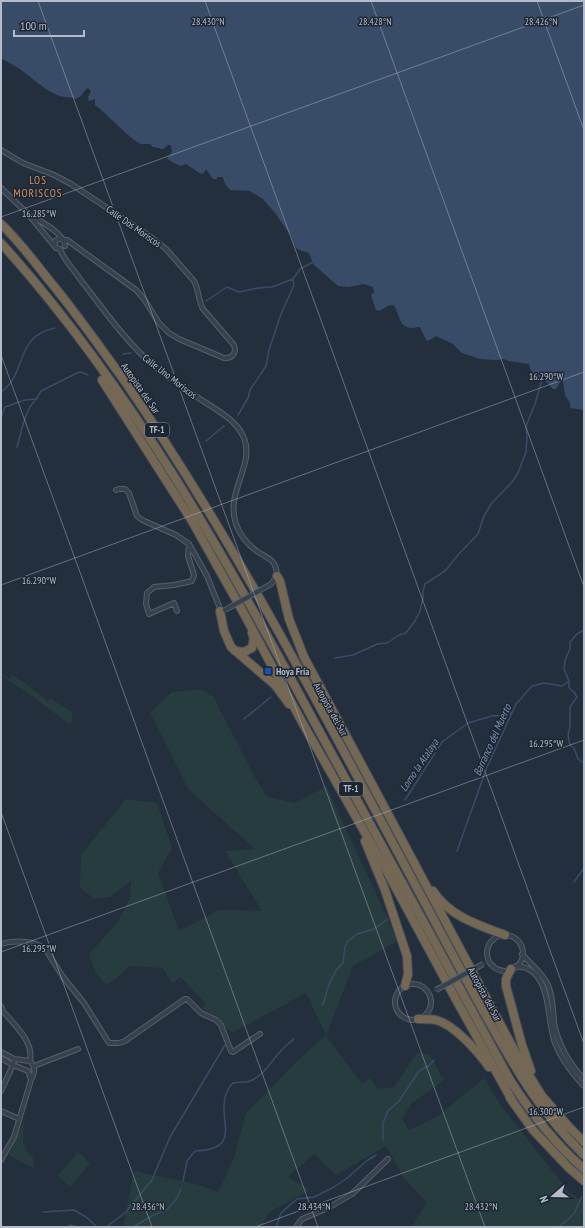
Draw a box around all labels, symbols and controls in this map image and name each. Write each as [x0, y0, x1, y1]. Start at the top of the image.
scale bar [14, 12, 84, 38]
text: 28.430°N [191, 15, 225, 28]
text: 28.428°N [358, 15, 392, 28]
text: 28.426°N [524, 15, 558, 28]
text: 100 m [20, 18, 47, 33]
district label: LOS MORISCOS [13, 173, 63, 200]
street label: Calle Dos Moriscos [104, 203, 164, 251]
text: 16.285°W [22, 207, 56, 220]
street label: Calle Uno Moriscos [140, 351, 200, 402]
street label: Autopista del Sur [118, 360, 163, 416]
text: 16.290°W [529, 370, 563, 383]
road number: TF-1 [145, 423, 169, 437]
text: 16.290°W [22, 574, 56, 587]
place label: Hoya Fría [276, 665, 309, 678]
marker: Hoya Fría [263, 666, 273, 676]
street label: Autopista del Sur [311, 680, 351, 738]
water label: Barranco del Muerto [470, 701, 515, 778]
water label: Lomo la Atalaya [396, 736, 442, 794]
text: 16.295°W [529, 737, 563, 750]
road number: TF-1 [339, 782, 363, 796]
text: 16.295°W [22, 942, 56, 955]
street label: Autopista del Sur [465, 965, 504, 1024]
text: 16.300°W [529, 1105, 563, 1118]
north arrow [533, 1176, 573, 1216]
text: N [536, 1194, 551, 1205]
text: 28.436°N [131, 1200, 165, 1213]
text: 28.434°N [297, 1200, 331, 1213]
text: 28.432°N [464, 1200, 498, 1213]

